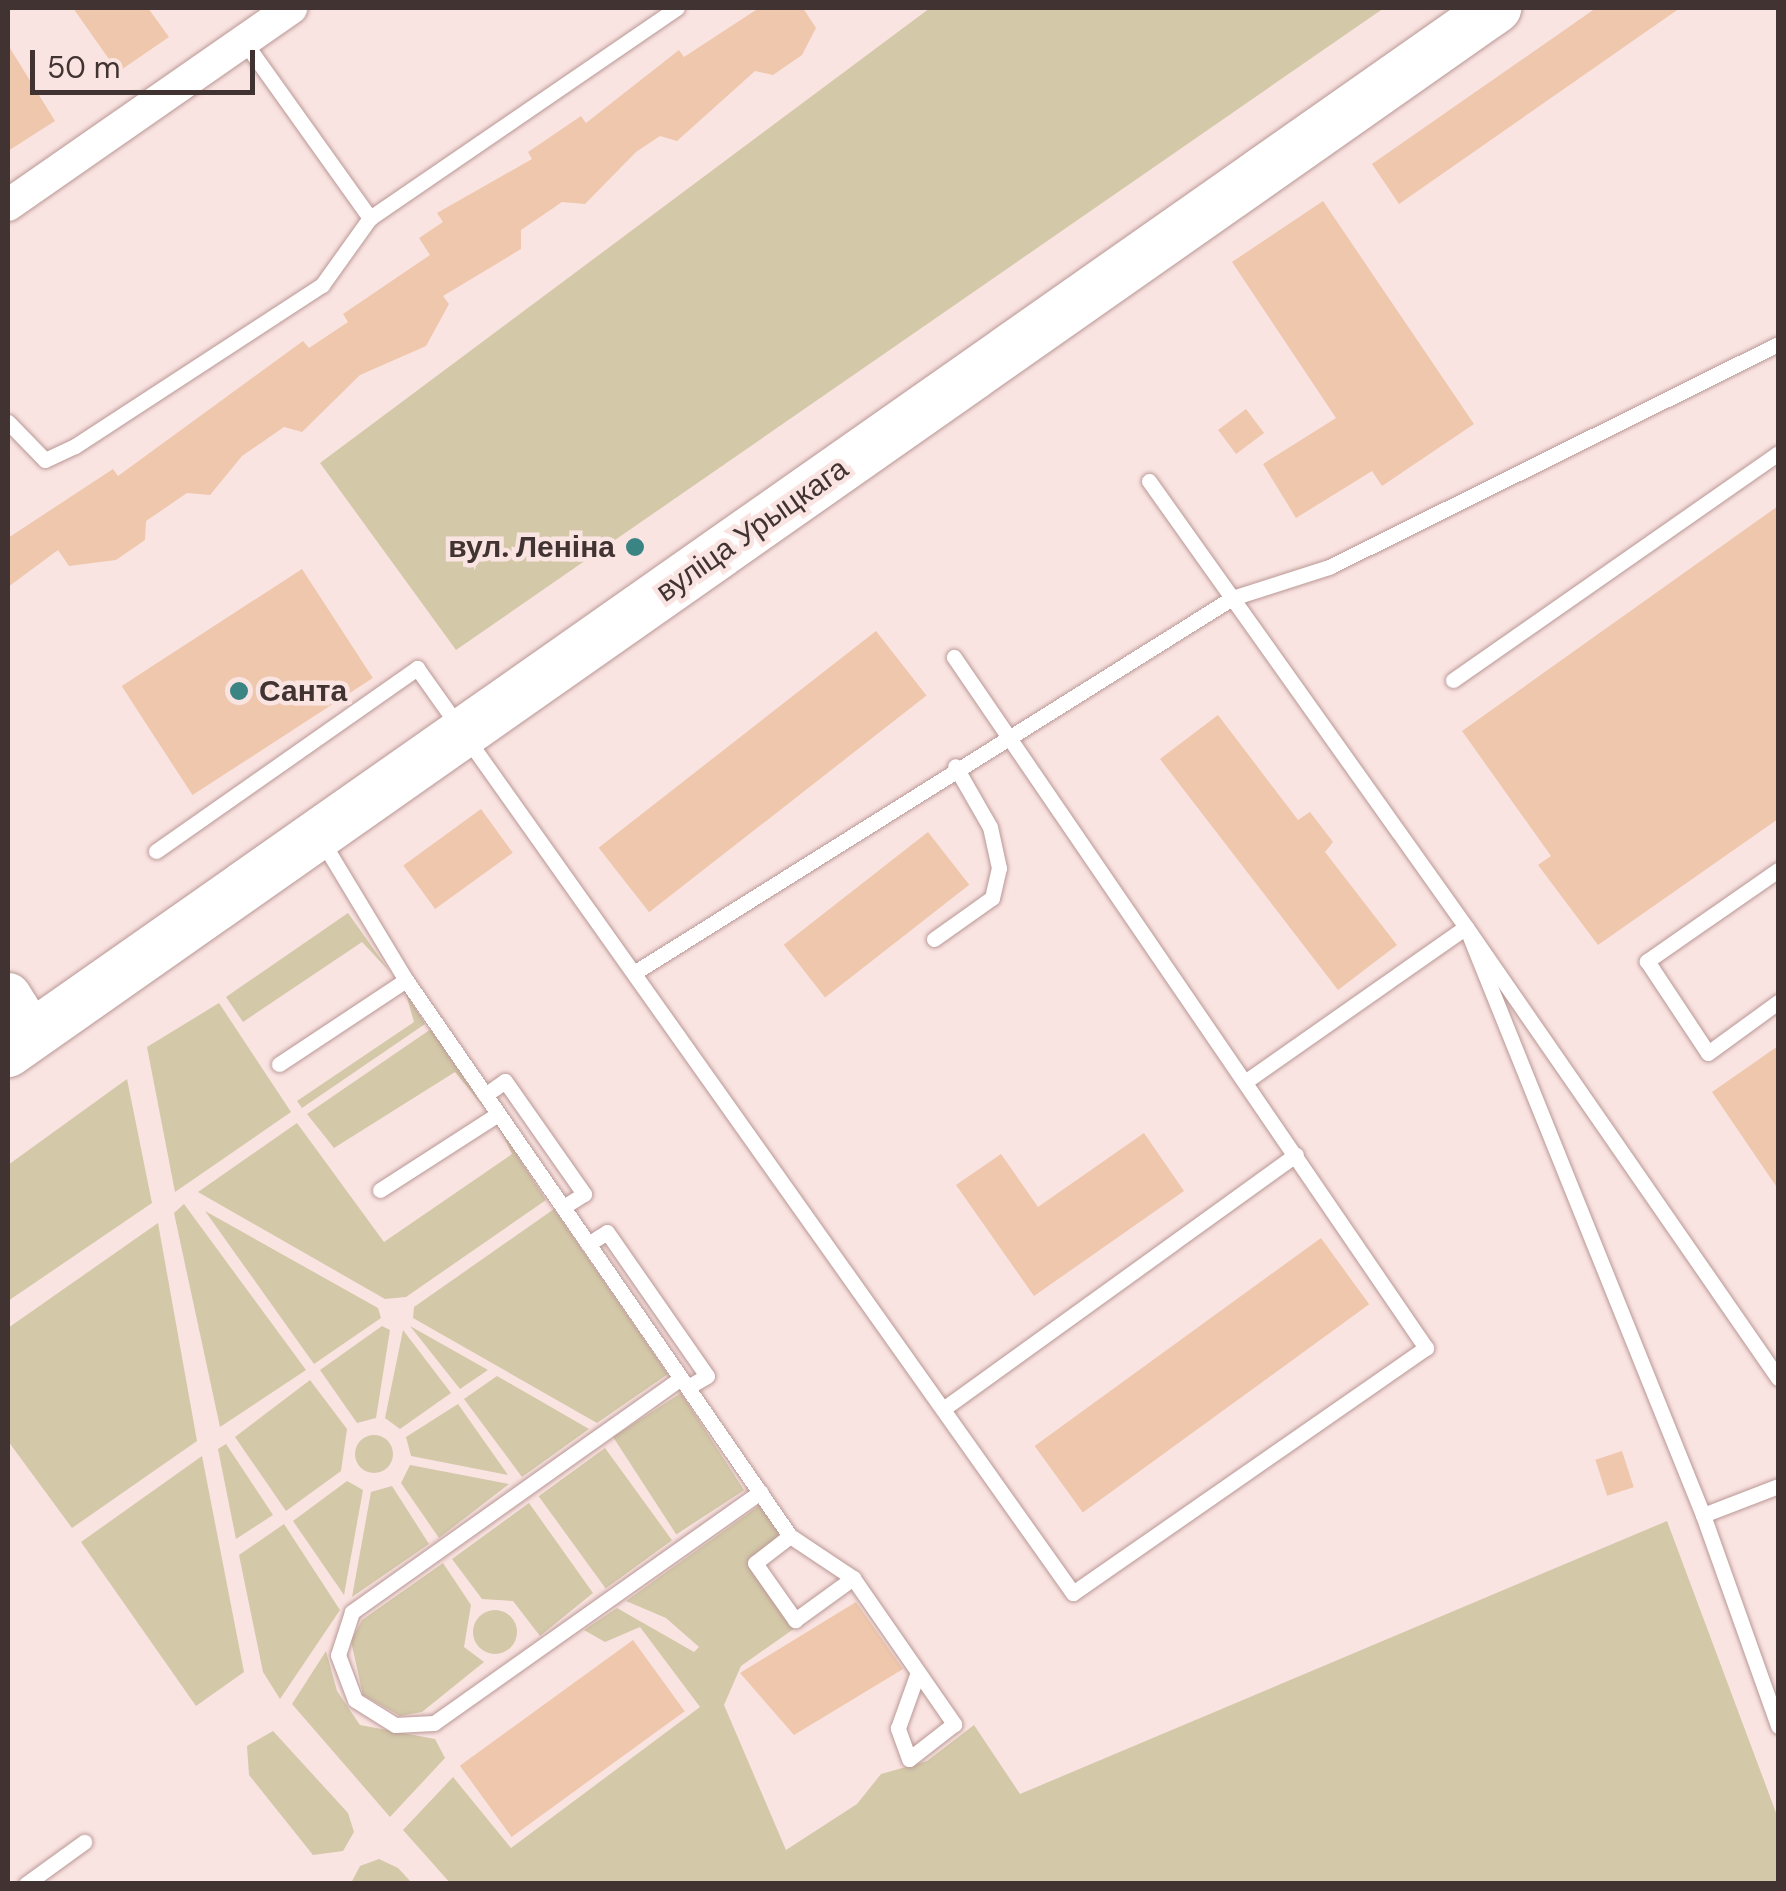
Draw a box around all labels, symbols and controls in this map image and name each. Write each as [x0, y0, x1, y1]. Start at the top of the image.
scale bar [35, 30, 260, 92]
text: 50 m [47, 48, 121, 87]
street label: вуліца Урыцкага [649, 450, 855, 610]
place label: вул. Леніна [448, 529, 615, 565]
marker: вул. Леніна [624, 536, 646, 558]
place label: Санта [259, 673, 347, 709]
marker: Санта [228, 680, 250, 702]

